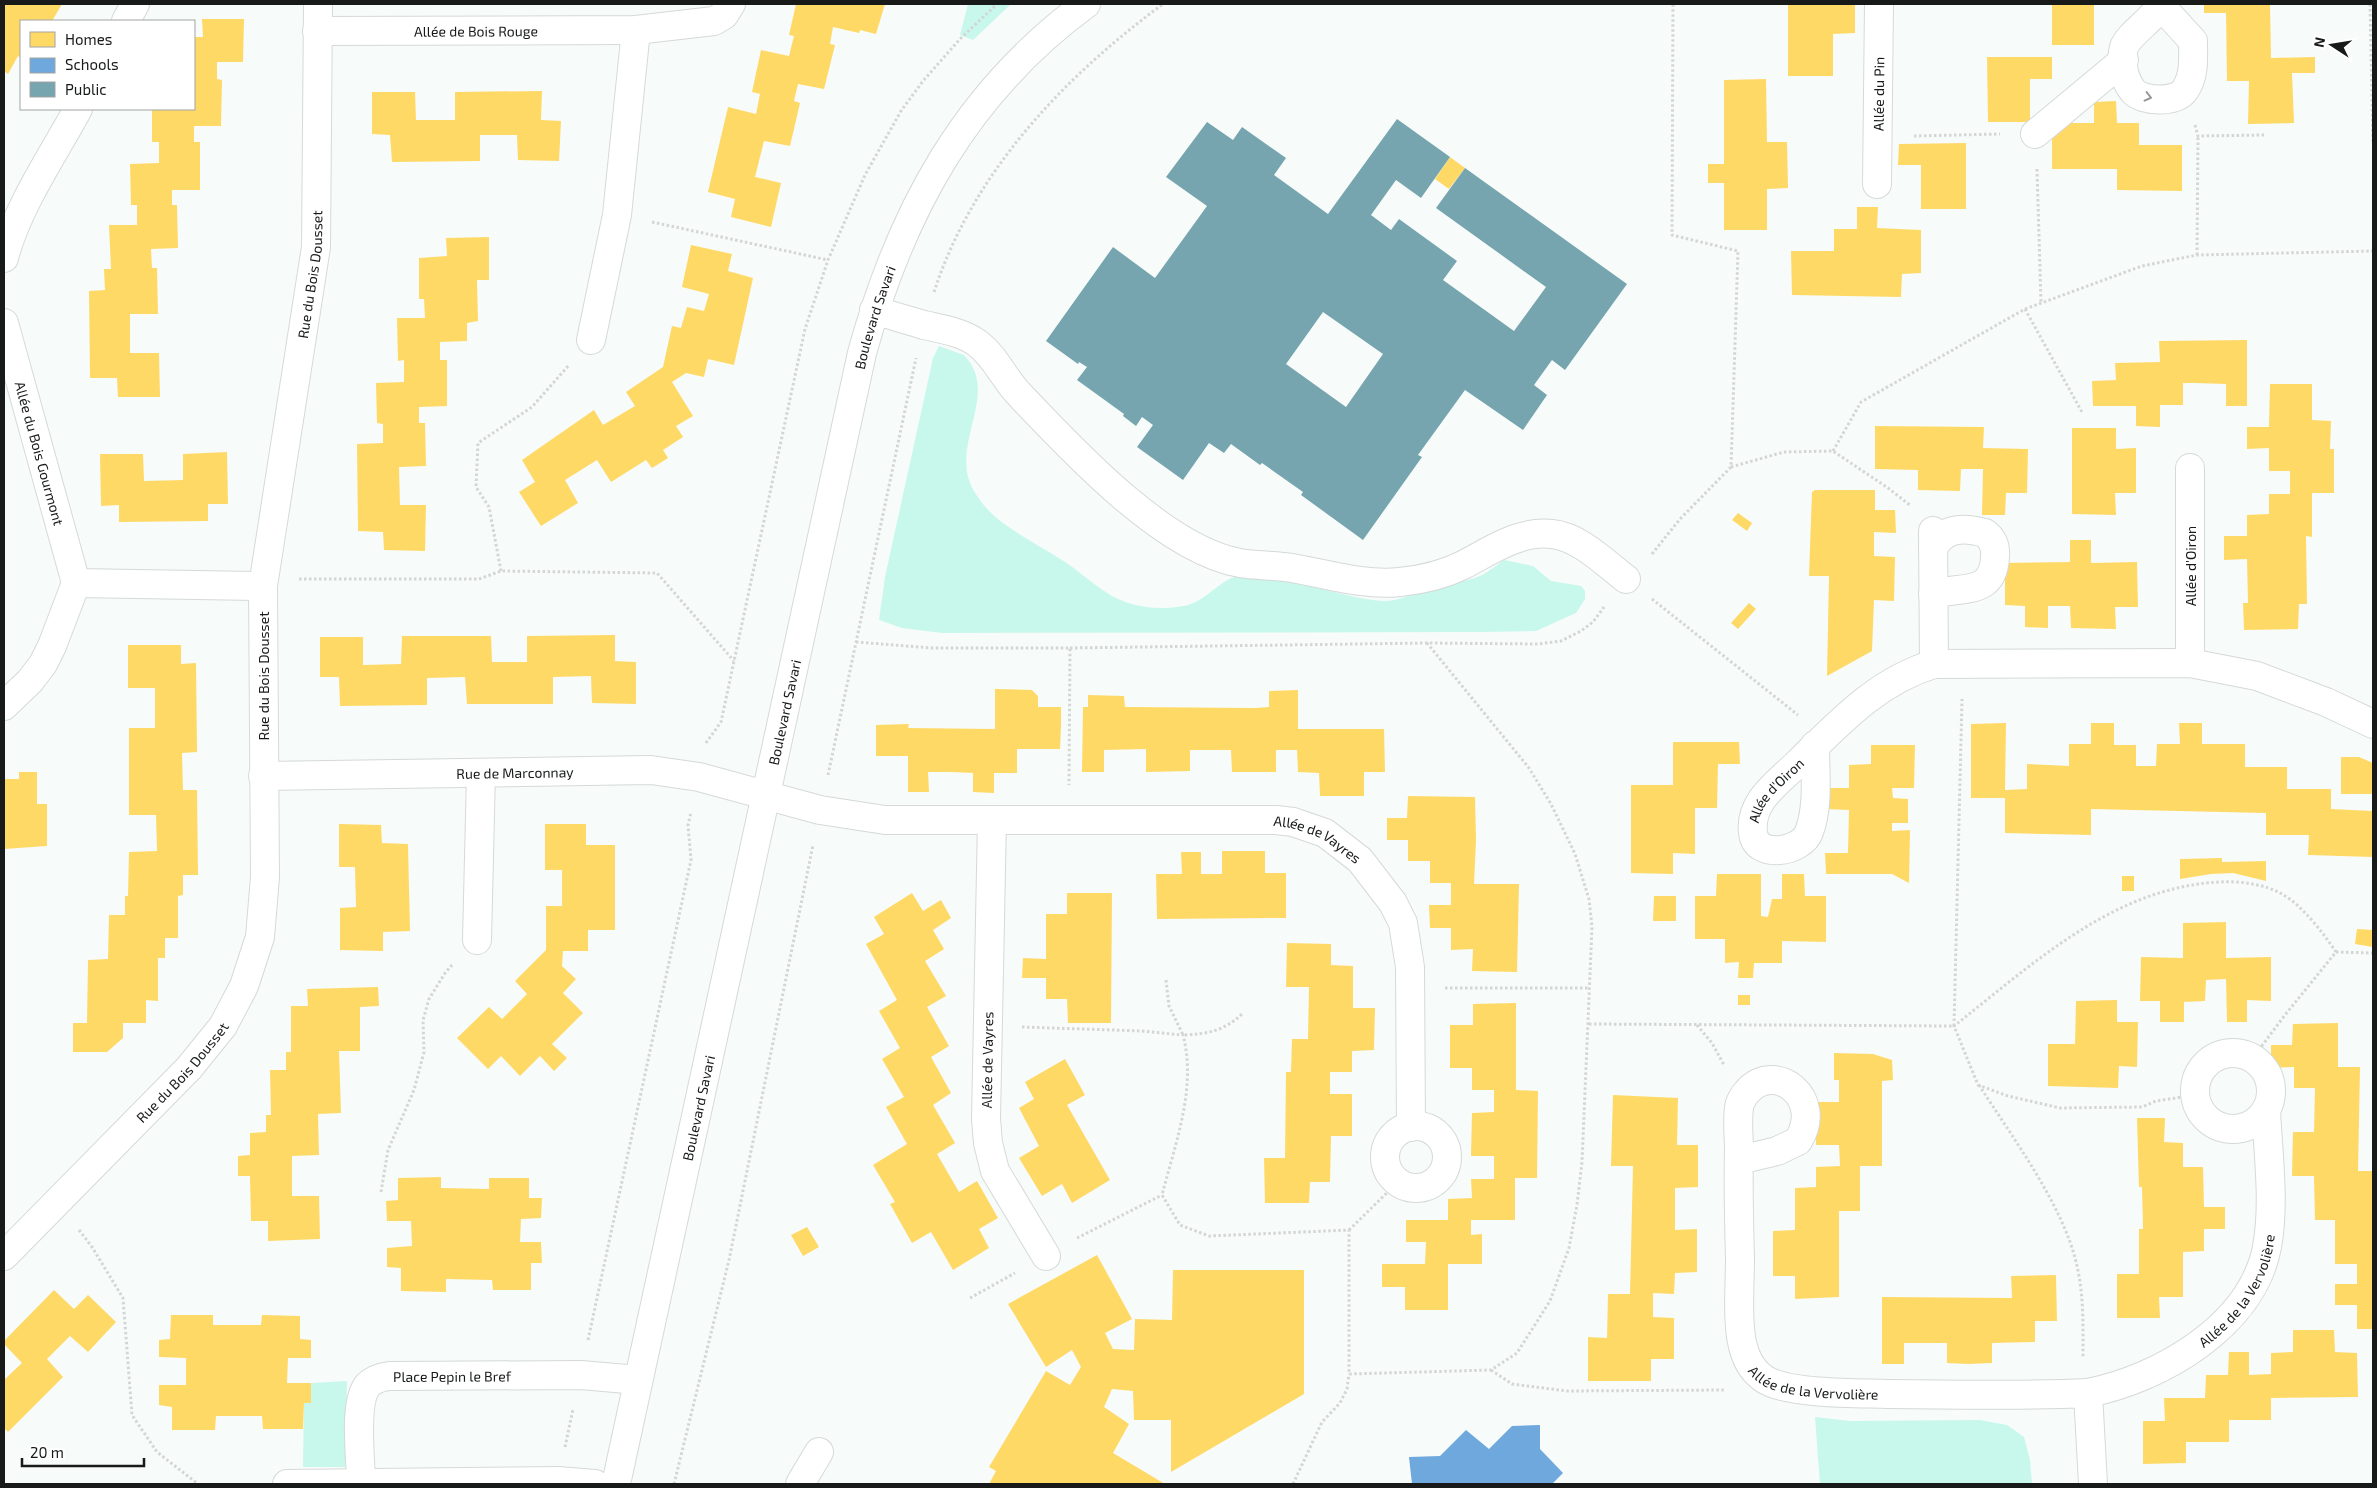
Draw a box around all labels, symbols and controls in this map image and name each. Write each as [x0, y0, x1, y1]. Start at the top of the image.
legend [20, 20, 195, 110]
north arrow [2307, 20, 2357, 70]
street label: Allée de Bois Rouge [414, 22, 538, 39]
text: Homes [65, 30, 112, 48]
text: N [2309, 35, 2328, 49]
text: Schools [65, 55, 119, 73]
street label: Allée du Pin [1869, 57, 1887, 131]
text: Public [65, 80, 106, 98]
one-way arrow [2144, 91, 2152, 102]
street label: Rue du Bois Dousset [293, 210, 325, 340]
street label: Boulevard Savari [850, 263, 898, 371]
street label: Allée du Bois Gourmont [12, 379, 68, 527]
street label: Allée d'Oiron [2182, 526, 2199, 606]
street label: Rue du Bois Dousset [255, 611, 272, 741]
street label: Boulevard Savari [764, 658, 804, 766]
street label: Allée d'Oiron [1744, 754, 1807, 824]
street label: Rue de Marconnay [456, 763, 574, 782]
street label: Allée de Vayres [1273, 811, 1365, 866]
street label: Allée de Vayres [978, 1011, 996, 1109]
street label: Rue du Bois Dousset [132, 1020, 232, 1126]
street label: Boulevard Savari [678, 1053, 718, 1162]
street label: Allée de la Vervolière [2195, 1233, 2277, 1350]
street label: Allée de la Vervolière [1745, 1362, 1879, 1402]
street label: Place Pepin le Bref [393, 1367, 512, 1384]
scale bar [22, 1436, 145, 1468]
text: 20 m [30, 1443, 64, 1461]

